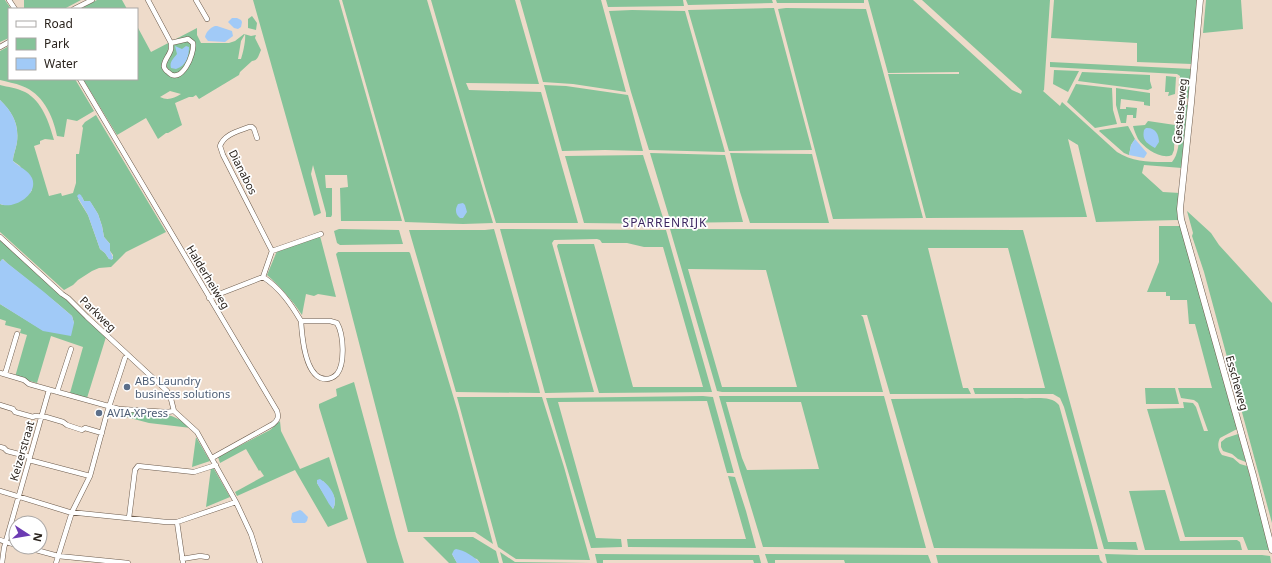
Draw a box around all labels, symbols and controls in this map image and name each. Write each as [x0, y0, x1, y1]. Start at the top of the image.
legend [8, 8, 138, 80]
text: Road [44, 15, 73, 32]
text: Park [44, 35, 70, 52]
text: Water [44, 55, 78, 72]
street label: Gestelseweg [1169, 78, 1190, 144]
street label: Dianabos [226, 147, 261, 197]
district label: SPARRENRIJK [623, 214, 707, 231]
street label: Halderheiweg [183, 242, 233, 312]
street label: Parkweg [77, 293, 120, 335]
street label: Esscheweg [1223, 354, 1252, 412]
place label: ABS Laundry business solutions [135, 373, 230, 401]
marker: ABS Laundry business solutions [122, 382, 132, 392]
place label: AVIA XPress [107, 405, 168, 420]
marker: AVIA XPress [94, 408, 104, 418]
street label: Keizerstraat [6, 419, 37, 483]
north arrow [8, 515, 48, 555]
text: N [30, 531, 47, 543]

